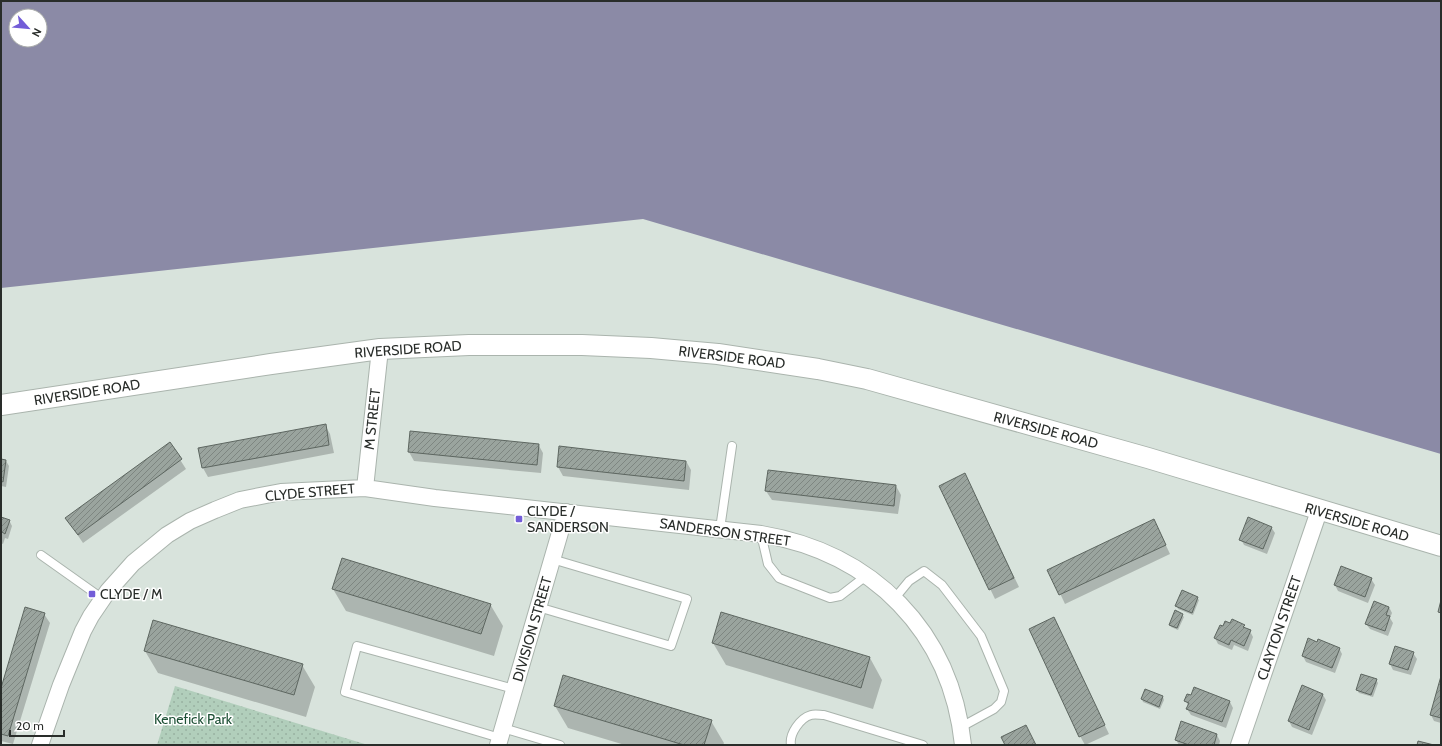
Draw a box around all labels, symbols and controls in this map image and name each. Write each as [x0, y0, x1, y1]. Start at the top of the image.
north arrow [8, 8, 48, 48]
text: N [29, 26, 45, 39]
street label: RIVERSIDE ROAD [354, 336, 462, 362]
street label: RIVERSIDE ROAD [678, 342, 786, 372]
street label: RIVERSIDE ROAD [33, 375, 141, 409]
street label: M STREET [360, 387, 384, 451]
street label: RIVERSIDE ROAD [992, 407, 1100, 453]
street label: CLYDE STREET [264, 479, 356, 505]
street label: RIVERSIDE ROAD [1303, 499, 1411, 545]
place label: CLYDE / SANDERSON [527, 502, 609, 536]
marker: CLYDE / SANDERSON [514, 514, 524, 524]
street label: SANDERSON STREET [658, 514, 792, 550]
street label: CLAYTON STREET [1253, 573, 1305, 683]
street label: DIVISION STREET [508, 574, 556, 684]
place label: CLYDE / M [100, 585, 162, 603]
marker: CLYDE / M [87, 589, 97, 599]
park label: Kenefick Park [154, 710, 233, 728]
scale bar [10, 712, 64, 738]
text: 20 m [16, 718, 44, 733]

